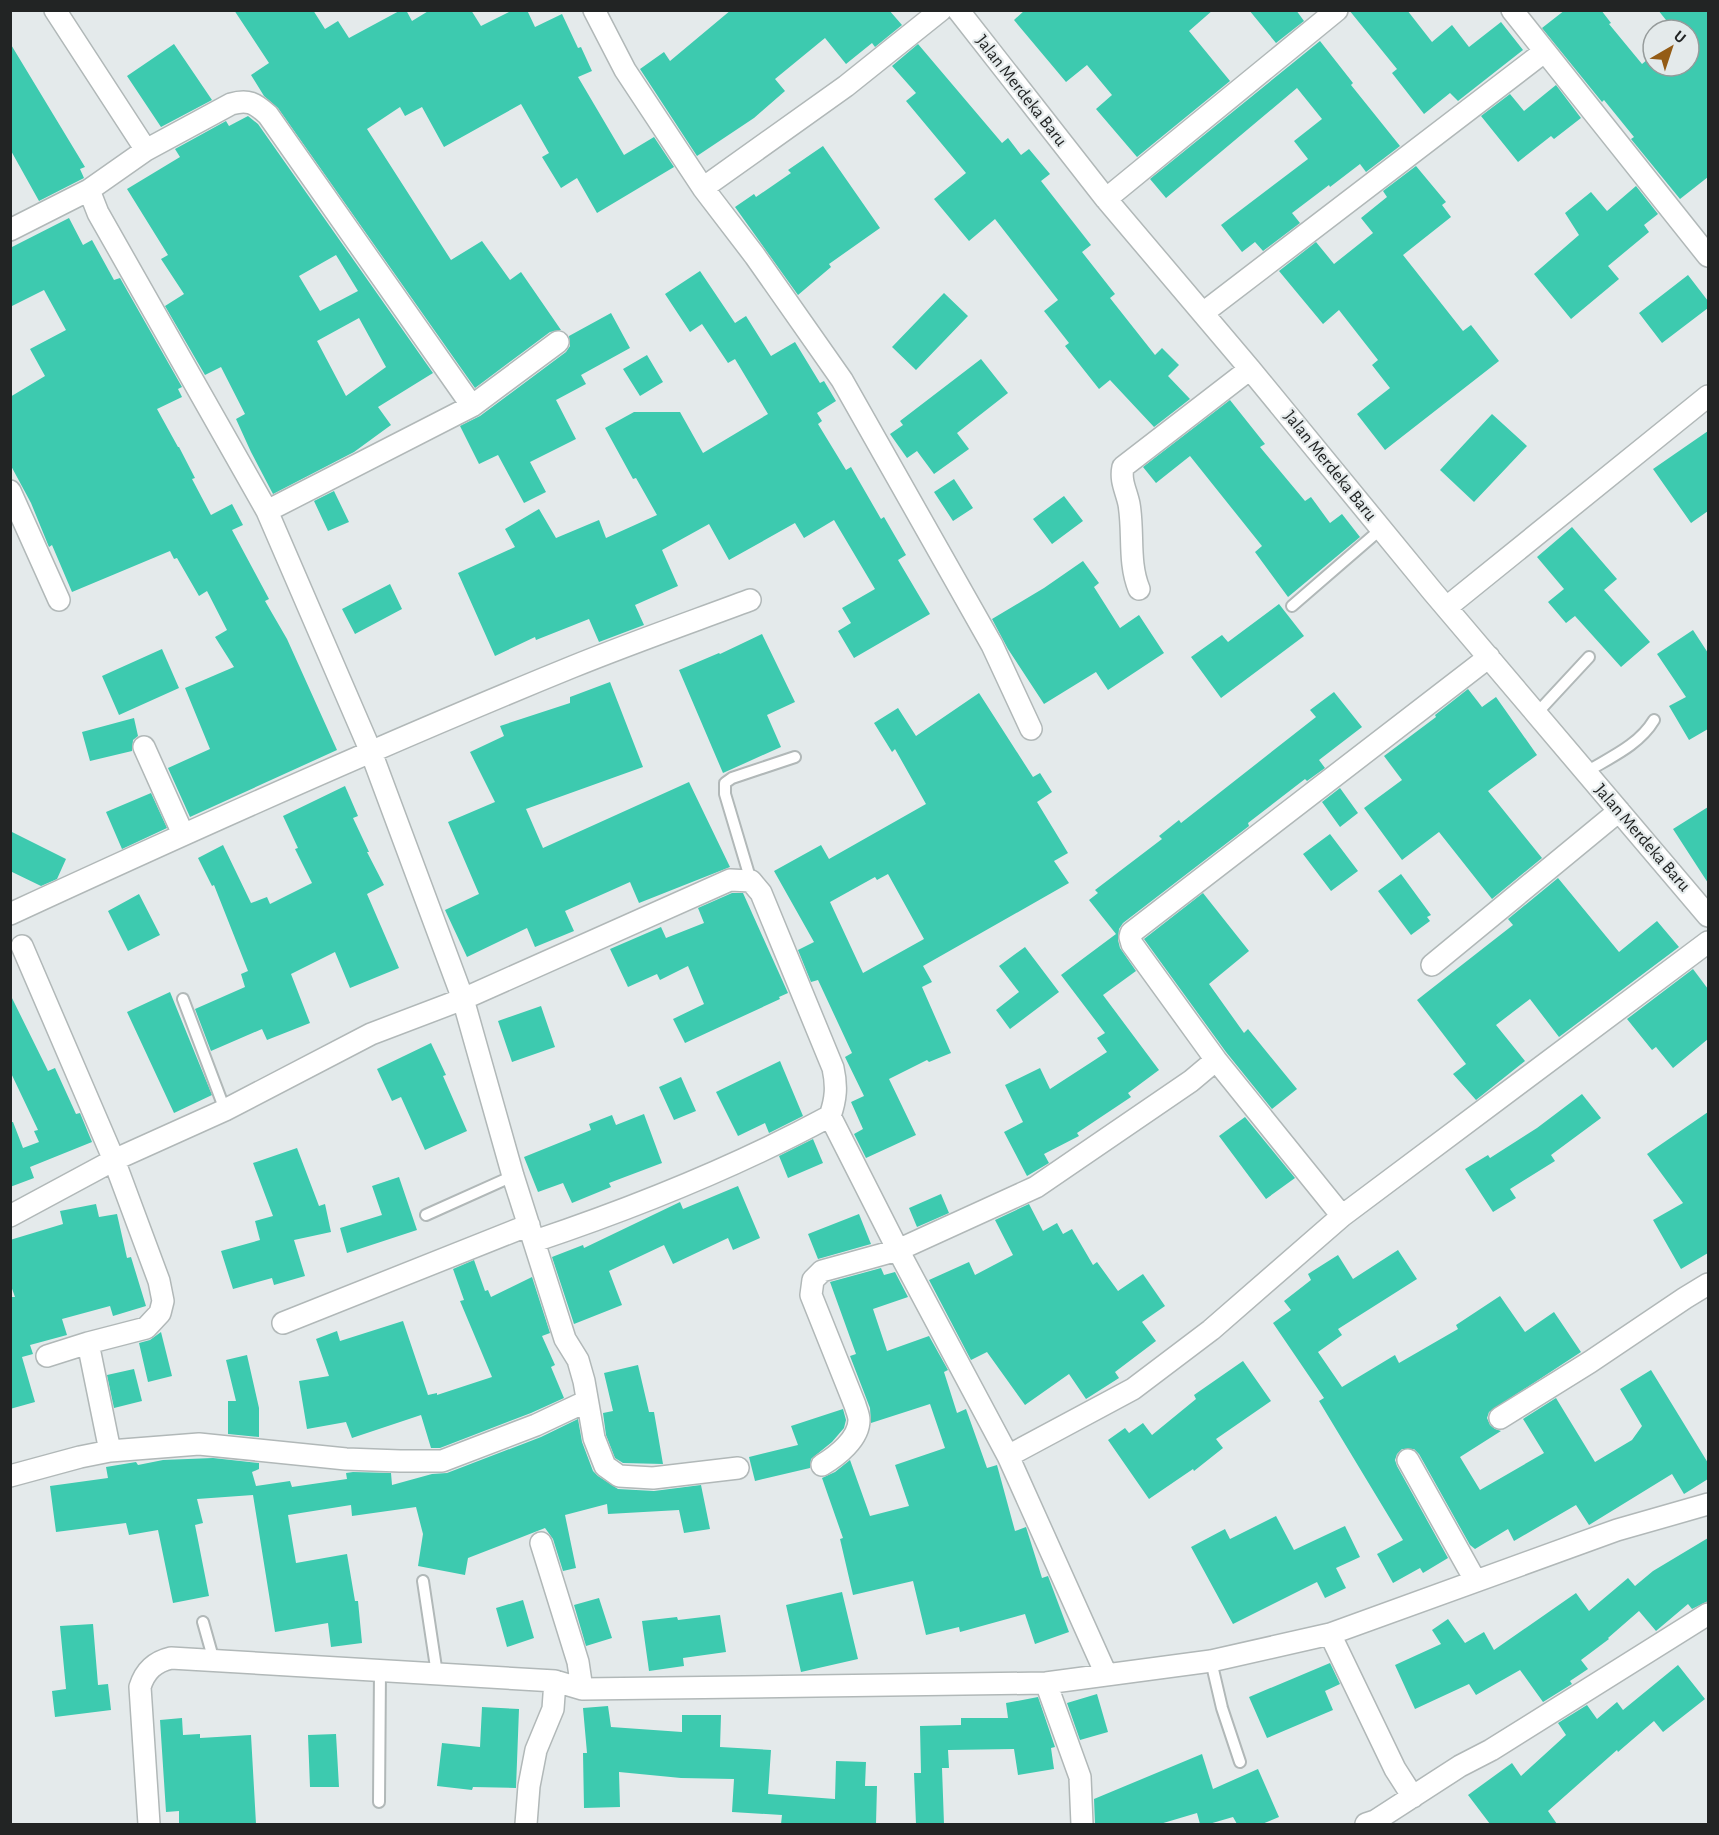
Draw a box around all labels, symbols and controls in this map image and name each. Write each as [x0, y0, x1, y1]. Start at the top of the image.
north arrow [1641, 18, 1701, 78]
text: U [1671, 28, 1689, 47]
street label: Jalan Merdeka Baru [972, 32, 1070, 150]
street label: Jalan Merdeka Baru [1280, 408, 1380, 524]
street label: Jalan Merdeka Baru [1591, 781, 1693, 895]

